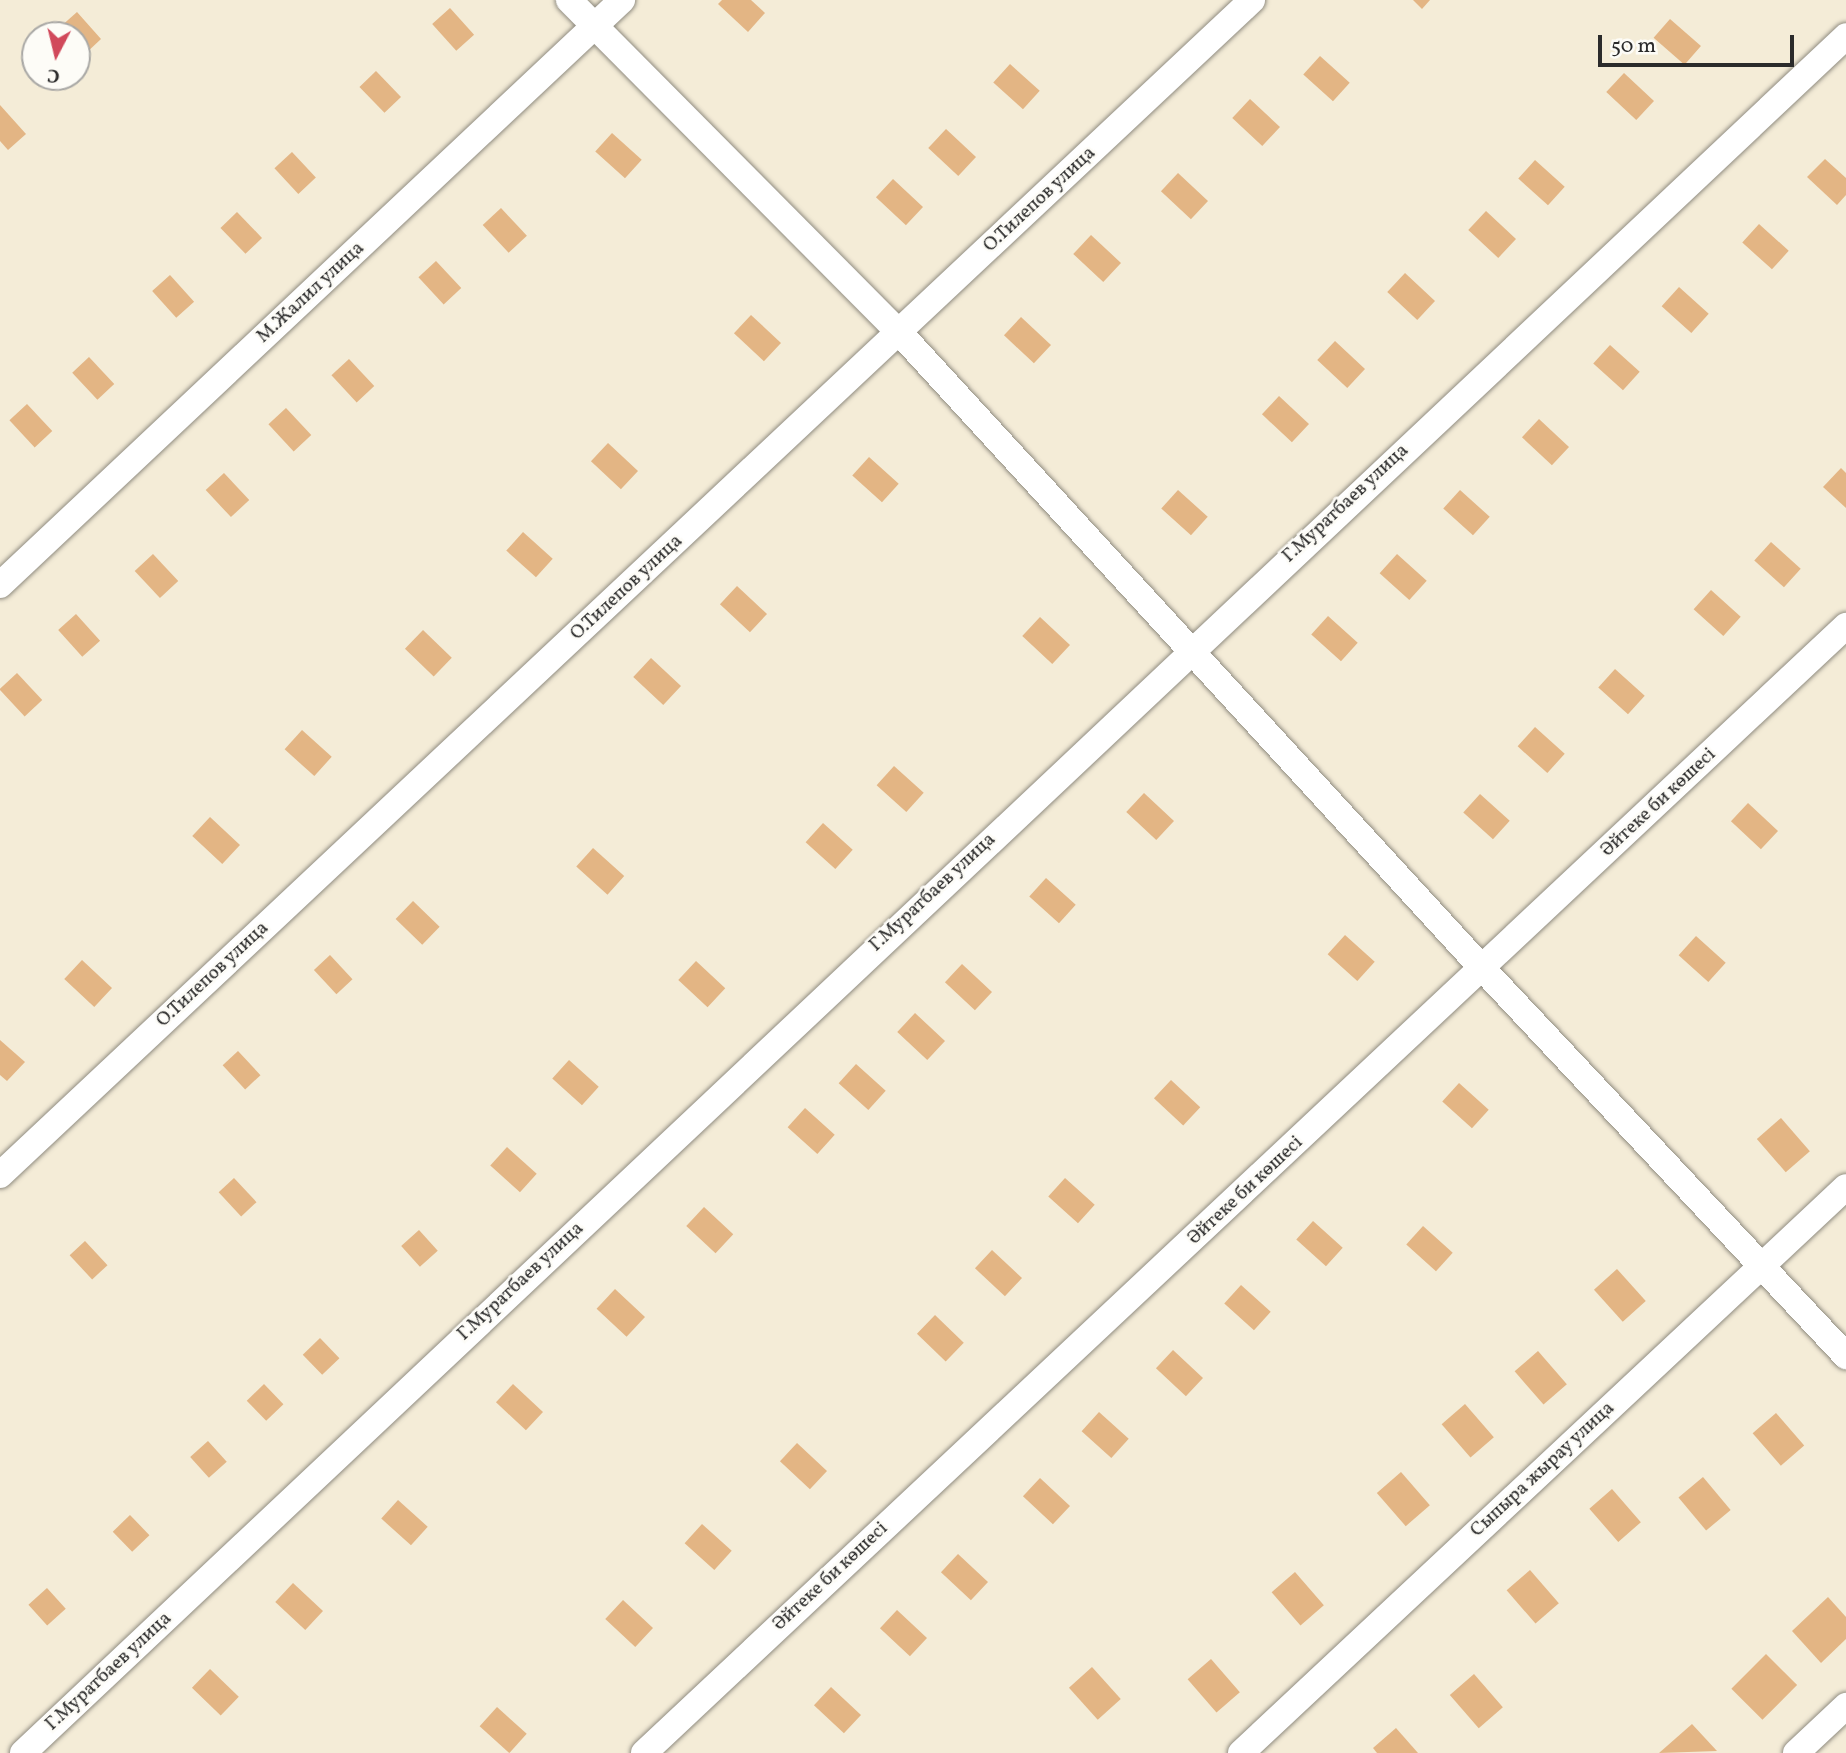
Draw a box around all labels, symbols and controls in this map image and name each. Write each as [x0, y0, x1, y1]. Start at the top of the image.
north arrow [21, 21, 91, 91]
scale bar [1601, 21, 1797, 65]
text: 50 m [1611, 32, 1656, 61]
text: С [46, 61, 61, 89]
street label: О.Тилепов улица [979, 142, 1101, 258]
street label: М.Жалил улица [252, 237, 370, 349]
street label: Г.Муратбаев улица [1278, 440, 1414, 568]
street label: О.Тилепов улица [566, 530, 688, 646]
street label: Әйтеке би көшесі [1597, 744, 1721, 862]
street label: Г.Муратбаев улица [865, 829, 1001, 957]
street label: О.Тилепов улица [152, 917, 274, 1033]
street label: Әйтеке би көшесі [1184, 1132, 1308, 1250]
street label: Г.Муратбаев улица [453, 1218, 589, 1346]
street label: Сыпыра жырау улица [1466, 1397, 1620, 1543]
street label: Әйтеке би көшесі [769, 1518, 893, 1636]
street label: Г.Муратбаев улица [41, 1608, 177, 1736]

